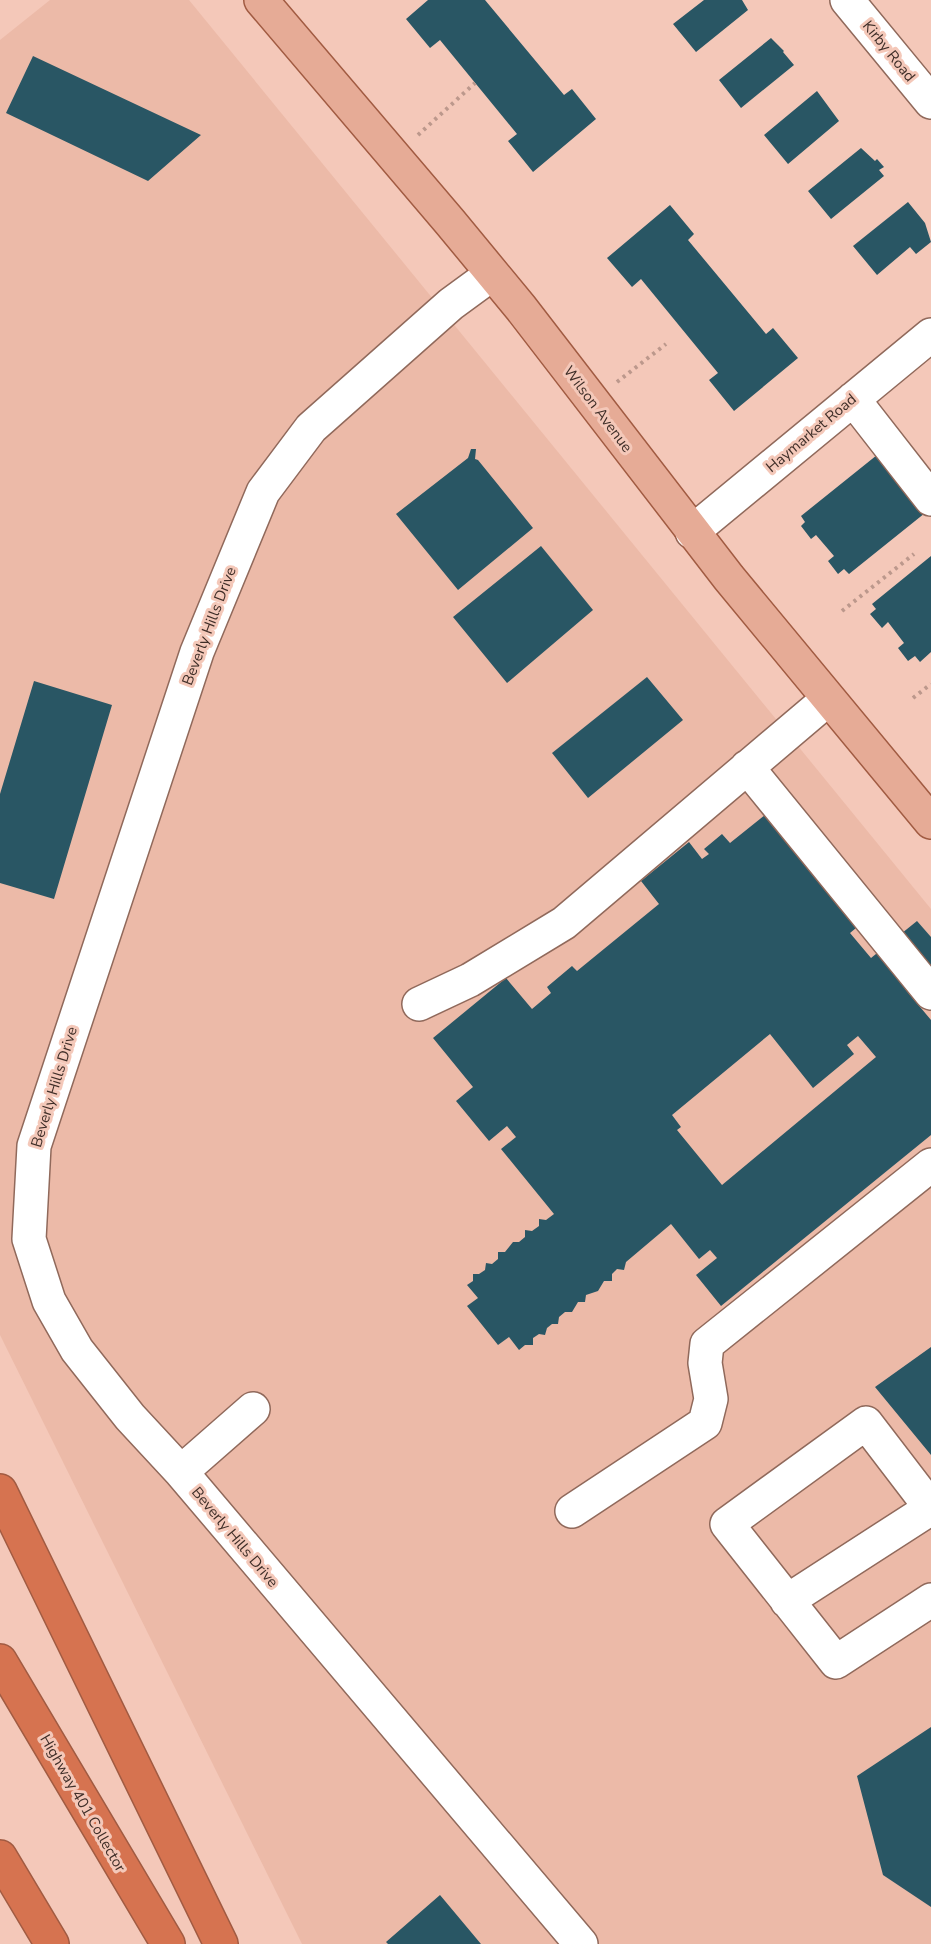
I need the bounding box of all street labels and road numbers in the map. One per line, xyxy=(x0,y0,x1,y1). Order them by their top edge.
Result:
street label: Kirby Road xyxy=(858,16,920,86)
street label: Wilson Avenue xyxy=(559,362,637,456)
street label: Haymarket Road xyxy=(762,389,860,477)
street label: Beverly Hills Drive xyxy=(177,564,241,688)
street label: Beverly Hills Drive xyxy=(26,1024,82,1150)
street label: Beverly Hills Drive xyxy=(187,1483,283,1591)
street label: Highway 401 Collector xyxy=(35,1731,131,1876)

